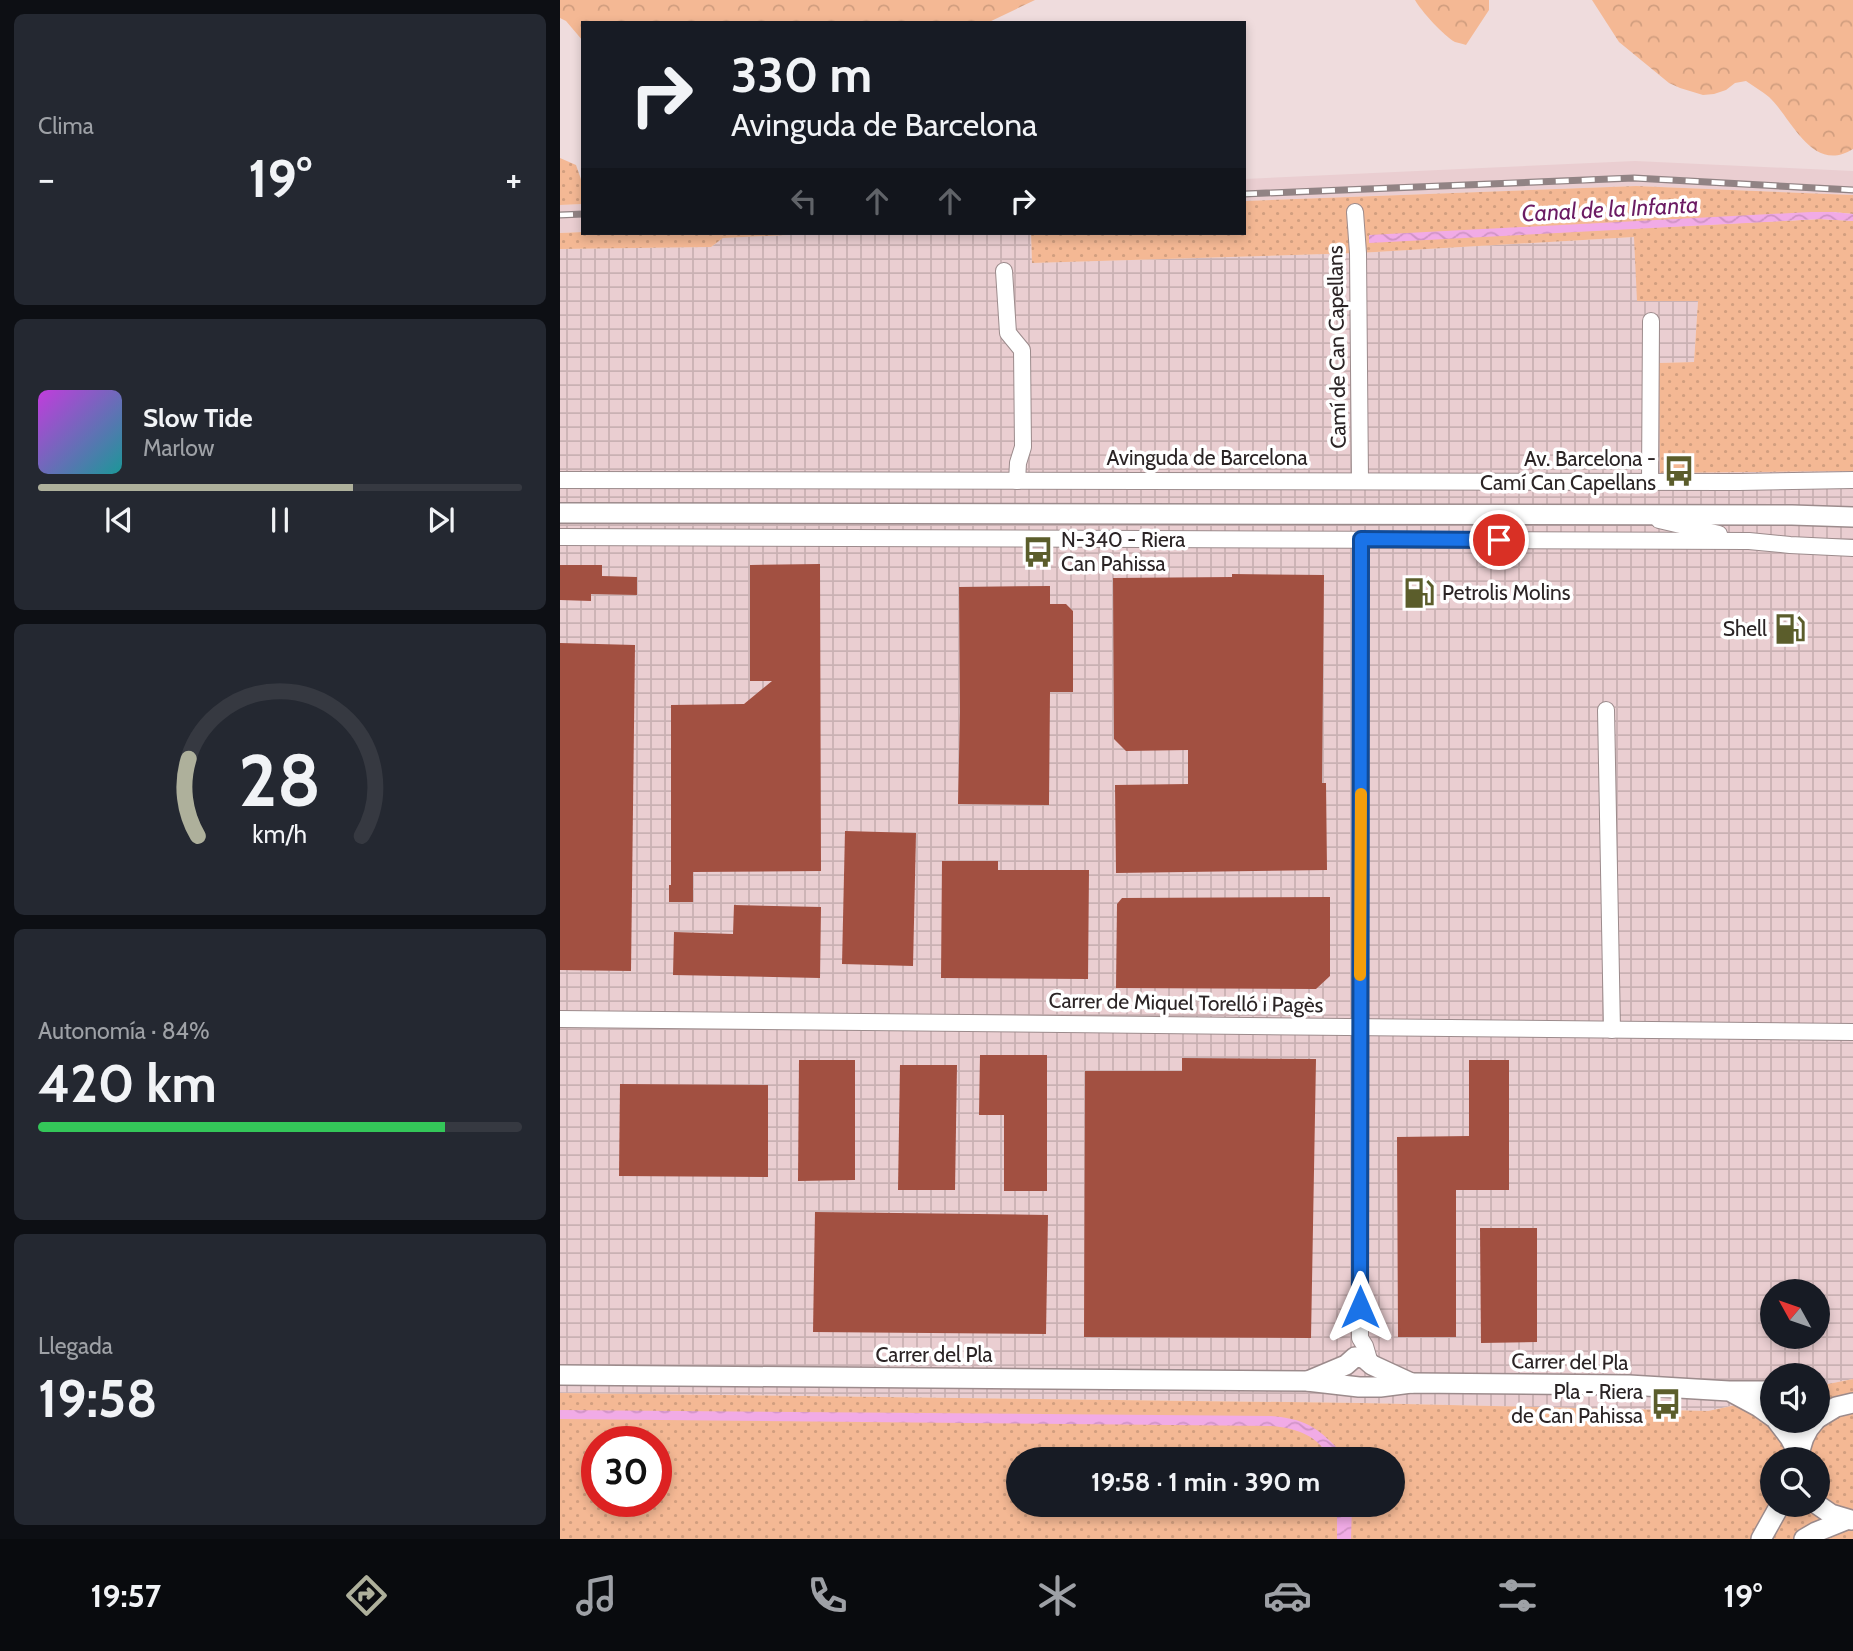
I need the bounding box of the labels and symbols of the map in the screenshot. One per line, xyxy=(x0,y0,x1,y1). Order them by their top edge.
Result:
water label: Canal de la Infanta xyxy=(1521,190,1699,228)
street label: Camí de Can Capellans xyxy=(1322,245,1351,449)
street label: Avinguda de Barcelona xyxy=(1106,445,1308,470)
place label: Av. Barcelona - Camí Can Capellans xyxy=(1480,446,1656,495)
bus stop icon: Av. Barcelona - Camí Can Capellans xyxy=(1662,454,1696,488)
pin xyxy=(1469,510,1529,570)
place label: N-340 - Riera Can Pahissa xyxy=(1061,527,1185,576)
bus stop icon: N-340 - Riera Can Pahissa xyxy=(1021,535,1055,569)
fuel station icon: Petrolis Molins xyxy=(1402,576,1436,610)
place label: Petrolis Molins xyxy=(1442,580,1571,605)
fuel station icon: Shell xyxy=(1773,612,1807,646)
place label: Shell xyxy=(1723,616,1767,641)
street label: Carrer de Miquel Torelló i Pagès xyxy=(1048,988,1324,1017)
position arrow xyxy=(1323,1270,1397,1344)
north arrow xyxy=(1760,1279,1830,1349)
street label: Carrer del Pla xyxy=(875,1342,993,1367)
street label: Carrer del Pla xyxy=(1511,1348,1629,1375)
place label: Pla - Riera de Can Pahissa xyxy=(1511,1379,1643,1428)
bus stop icon: Pla - Riera de Can Pahissa xyxy=(1649,1387,1683,1421)
speed limit sign: 30 xyxy=(581,1426,672,1517)

